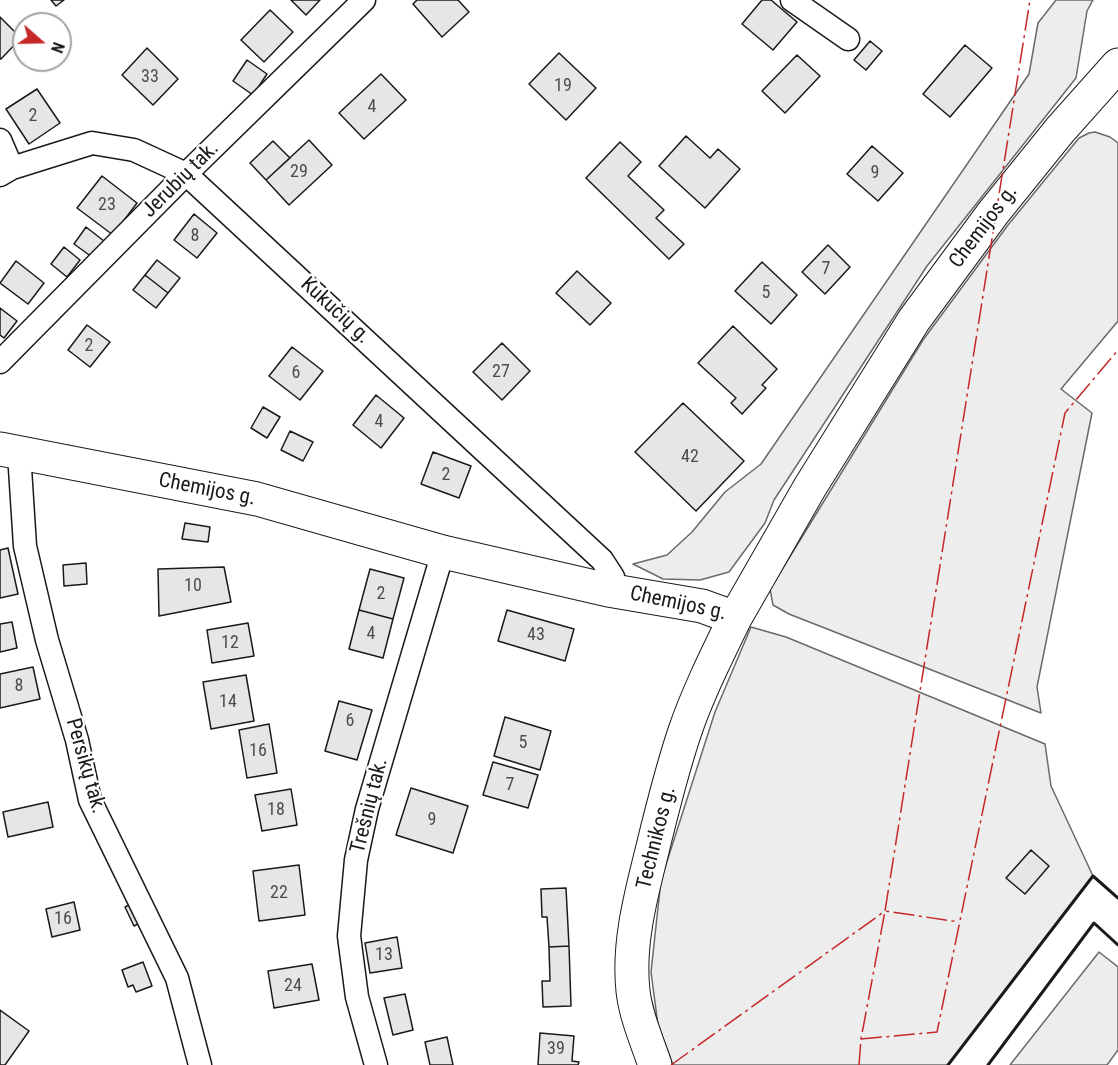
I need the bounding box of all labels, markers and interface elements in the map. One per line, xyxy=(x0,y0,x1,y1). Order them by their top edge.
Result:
north arrow xyxy=(12,12,72,72)
text: N xyxy=(47,40,68,55)
house number: 33 xyxy=(141,66,159,88)
house number: 19 xyxy=(554,75,572,97)
house number: 4 xyxy=(368,96,376,118)
house number: 2 xyxy=(29,105,37,127)
street label: Jerubių tak. xyxy=(137,136,225,224)
house number: 29 xyxy=(290,161,308,183)
house number: 9 xyxy=(871,162,879,184)
street label: Chemijos g. xyxy=(944,180,1024,274)
house number: 23 xyxy=(98,194,116,216)
house number: 8 xyxy=(191,225,199,247)
house number: 7 xyxy=(822,258,830,280)
street label: Kukučių g. xyxy=(295,272,375,350)
house number: 5 xyxy=(762,282,770,304)
house number: 2 xyxy=(85,335,93,357)
house number: 27 xyxy=(492,361,510,383)
house number: 6 xyxy=(292,362,300,384)
house number: 4 xyxy=(375,411,383,433)
house number: 42 xyxy=(681,446,699,468)
house number: 2 xyxy=(442,464,450,486)
street label: Chemijos g. xyxy=(156,468,258,512)
house number: 10 xyxy=(184,575,202,597)
street label: Chemijos g. xyxy=(627,581,729,627)
house number: 2 xyxy=(377,583,385,605)
house number: 4 xyxy=(367,623,375,645)
house number: 43 xyxy=(527,624,545,646)
house number: 12 xyxy=(221,632,239,654)
house number: 8 xyxy=(15,675,23,697)
house number: 14 xyxy=(219,691,237,713)
house number: 6 xyxy=(346,710,354,732)
street label: Persikų tak. xyxy=(59,715,111,817)
house number: 5 xyxy=(519,732,527,754)
house number: 16 xyxy=(249,740,267,762)
street label: Trešnių tak. xyxy=(346,756,394,856)
house number: 7 xyxy=(506,774,514,796)
street label: Technikos g. xyxy=(632,784,682,892)
house number: 18 xyxy=(267,799,285,821)
house number: 9 xyxy=(428,809,436,831)
house number: 22 xyxy=(270,882,288,904)
house number: 16 xyxy=(54,908,72,930)
house number: 13 xyxy=(375,944,393,966)
house number: 24 xyxy=(284,975,302,997)
house number: 39 xyxy=(547,1038,565,1060)

